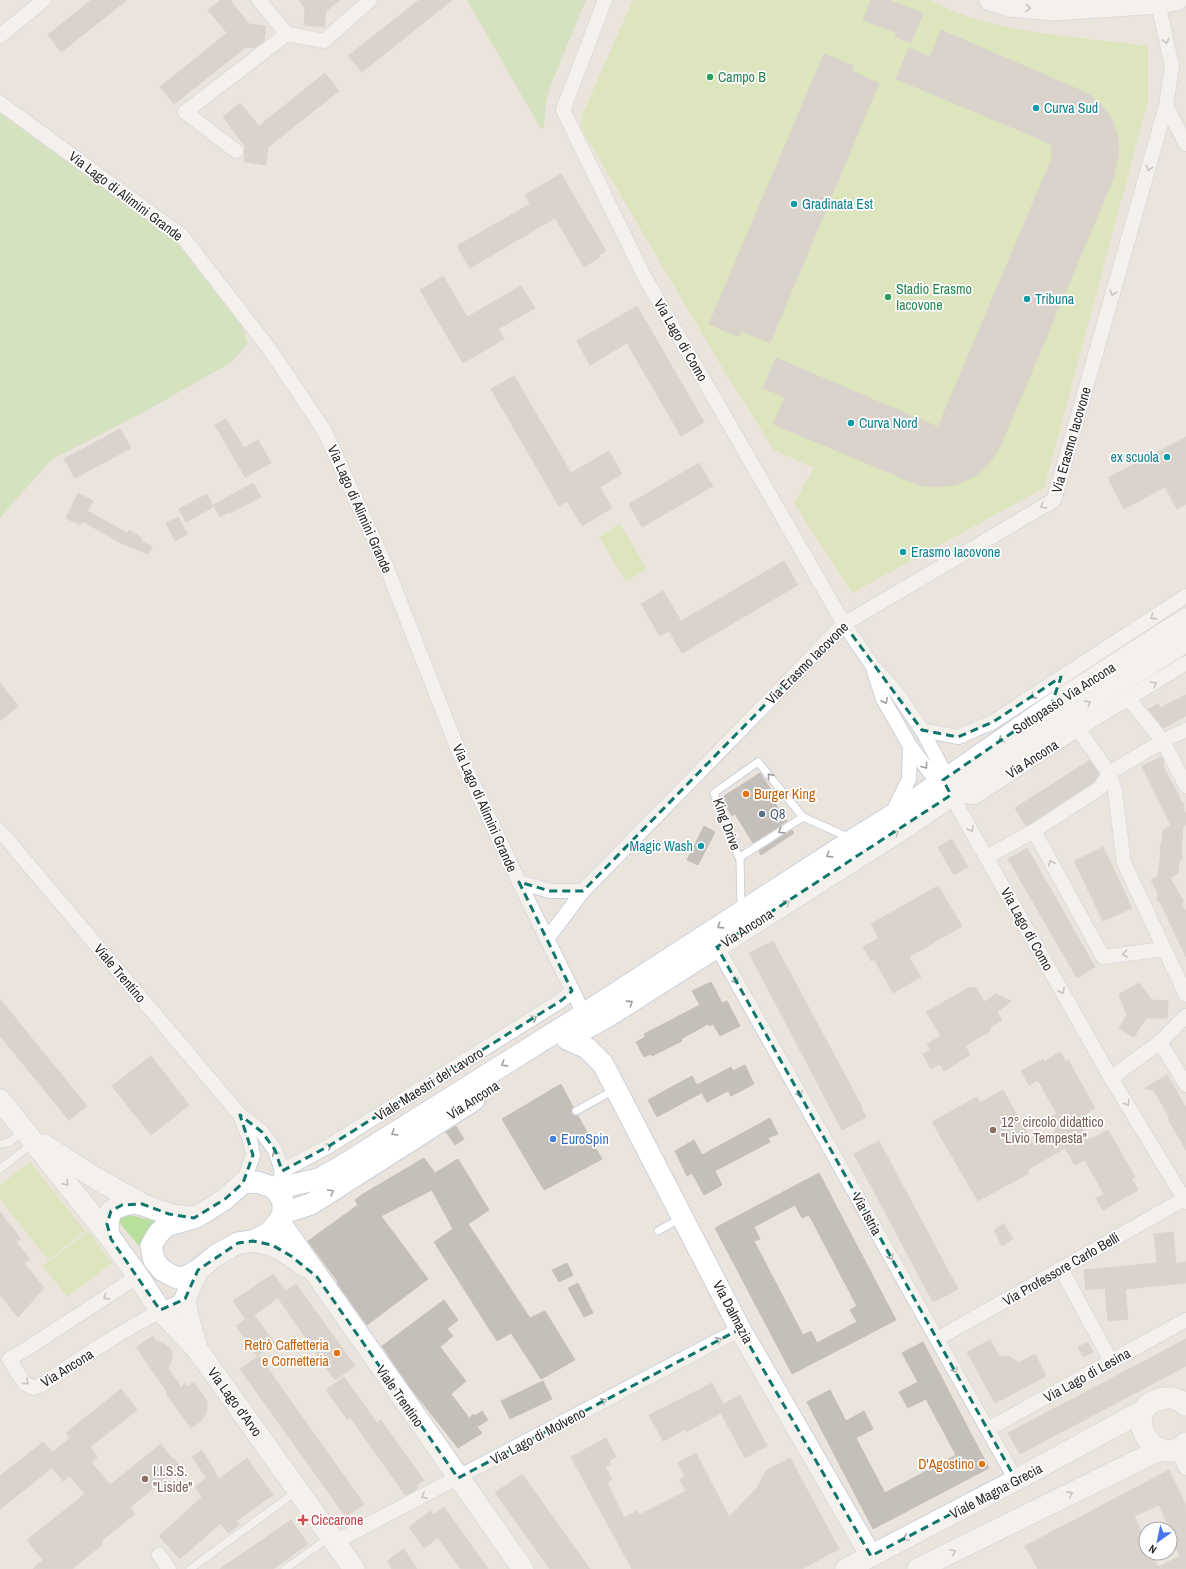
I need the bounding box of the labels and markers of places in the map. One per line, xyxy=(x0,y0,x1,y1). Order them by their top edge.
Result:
place label: Campo B xyxy=(718,68,766,86)
marker: Campo B xyxy=(705,72,715,82)
place label: Curva Sud xyxy=(1044,99,1098,117)
marker: Curva Sud xyxy=(1031,103,1041,113)
place label: Gradinata Est xyxy=(802,195,873,213)
marker: Gradinata Est xyxy=(789,199,799,209)
place label: Stadio Erasmo Iacovone xyxy=(896,280,972,314)
place label: Tribuna xyxy=(1035,290,1075,308)
marker: Stadio Erasmo Iacovone xyxy=(883,292,893,302)
marker: Tribuna xyxy=(1022,294,1032,304)
place label: Curva Nord xyxy=(859,414,918,432)
marker: Curva Nord xyxy=(846,418,856,428)
place label: ex scuola xyxy=(1111,448,1160,466)
marker: ex scuola xyxy=(1162,452,1172,462)
place label: Erasmo Iacovone xyxy=(911,543,1000,561)
marker: Erasmo Iacovone xyxy=(898,547,908,557)
place label: Burger King xyxy=(754,785,816,803)
marker: Burger King xyxy=(741,789,751,799)
place label: Q8 xyxy=(770,805,785,823)
marker: Q8 xyxy=(757,809,767,819)
place label: Magic Wash xyxy=(630,837,693,855)
marker: Magic Wash xyxy=(696,841,706,851)
place label: 12° circolo didattico "Livio Tempesta" xyxy=(1001,1113,1104,1147)
marker: 12° circolo didattico "Livio Tempesta" xyxy=(988,1125,998,1135)
place label: EuroSpin xyxy=(561,1130,609,1148)
marker: EuroSpin xyxy=(548,1134,558,1144)
place label: Retrò Caffetteria e Cornetteria xyxy=(244,1336,330,1370)
marker: Retrò Caffetteria e Cornetteria xyxy=(332,1348,342,1358)
place label: D'Agostino xyxy=(918,1455,974,1473)
marker: D'Agostino xyxy=(977,1459,987,1469)
place label: I.I.S.S. "Liside" xyxy=(153,1462,192,1496)
marker: I.I.S.S. "Liside" xyxy=(140,1474,150,1484)
place label: Ciccarone xyxy=(311,1511,363,1529)
marker: Ciccarone xyxy=(298,1515,308,1525)

